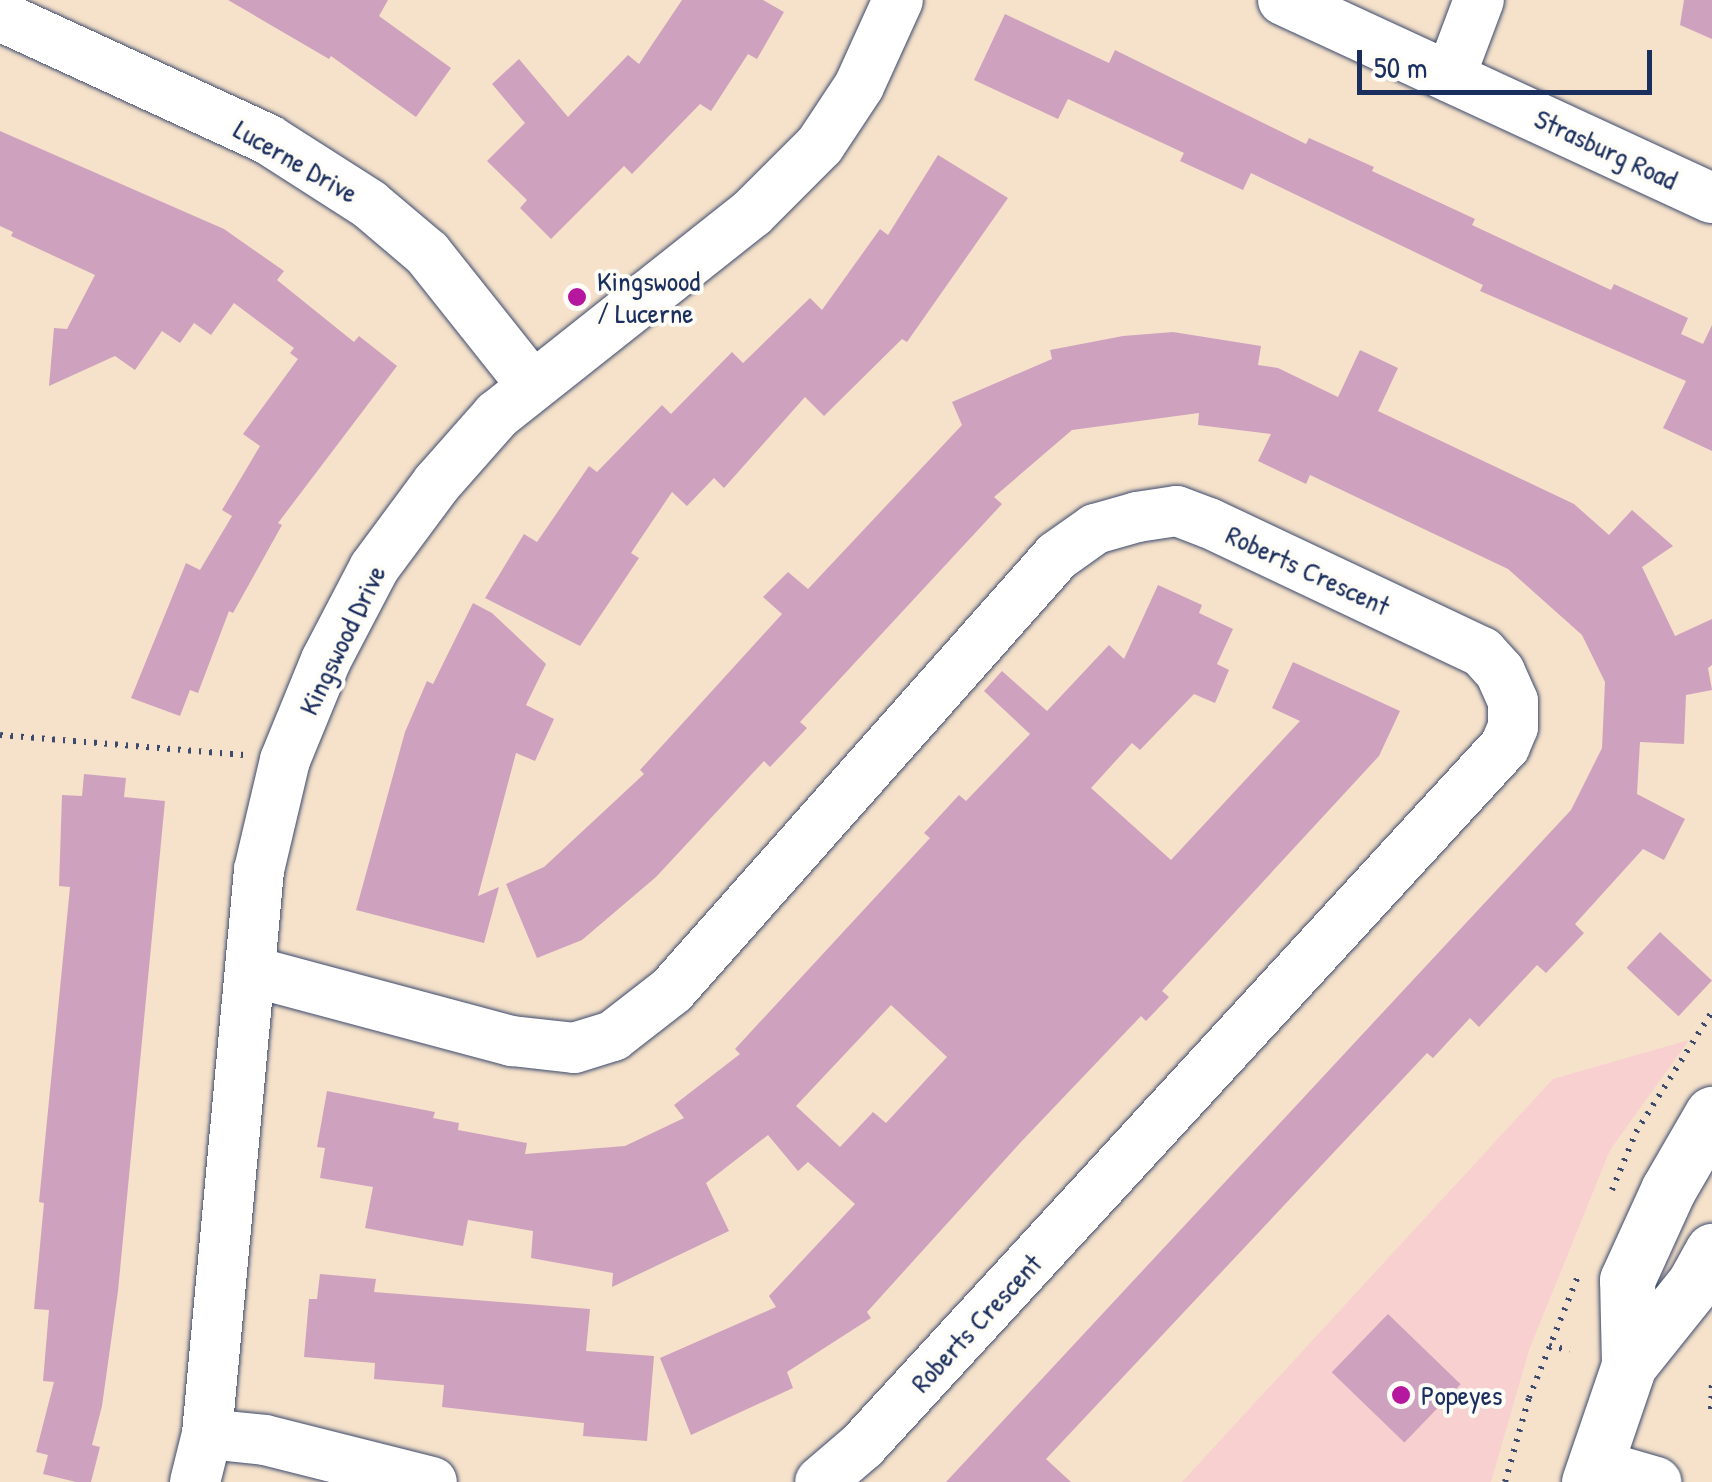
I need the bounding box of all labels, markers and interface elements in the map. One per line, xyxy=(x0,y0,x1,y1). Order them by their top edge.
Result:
scale bar xyxy=(1362,30,1657,92)
text: 50 m xyxy=(1374,47,1427,87)
street label: Strasburg Road xyxy=(1529,101,1683,197)
street label: Lucerne Drive xyxy=(228,112,364,210)
place label: Kingswood / Lucerne xyxy=(597,264,700,330)
marker: Kingswood / Lucerne xyxy=(566,286,588,308)
street label: Roberts Crescent xyxy=(1221,517,1395,623)
street label: Kingswood Drive xyxy=(291,560,393,720)
street label: Roberts Crescent xyxy=(903,1247,1049,1399)
place label: Popeyes xyxy=(1421,1378,1503,1412)
marker: Popeyes xyxy=(1390,1384,1412,1406)

